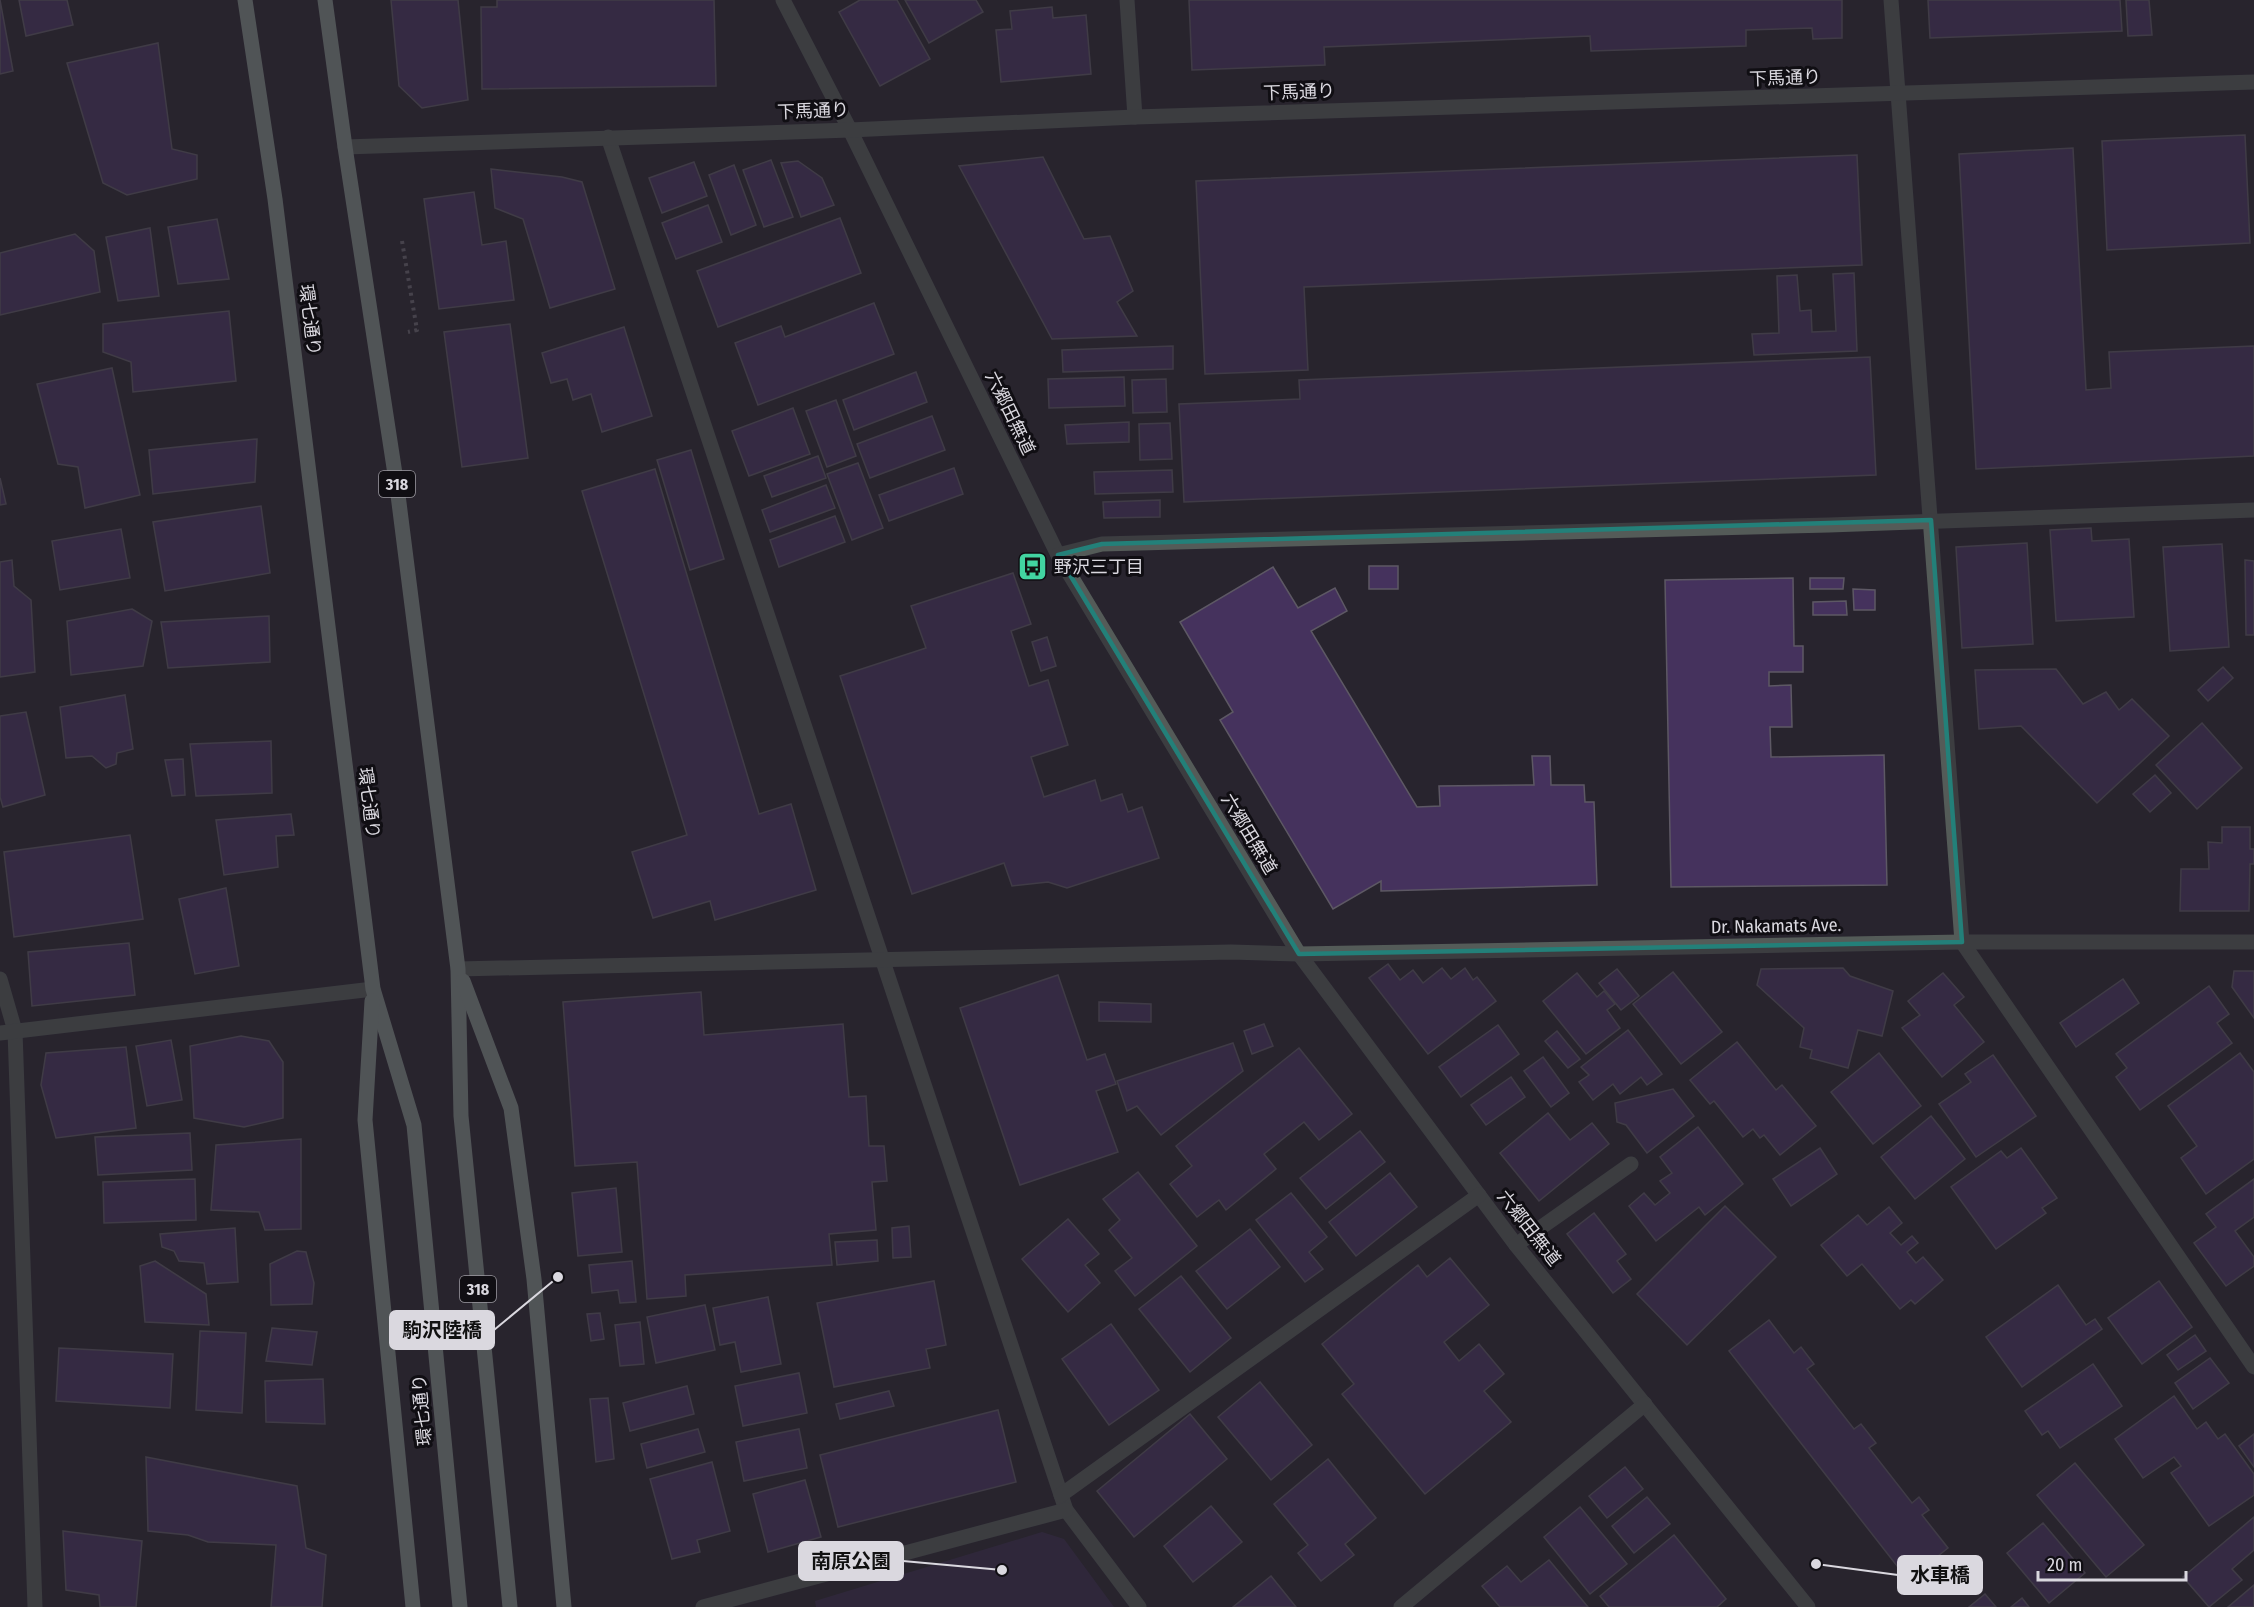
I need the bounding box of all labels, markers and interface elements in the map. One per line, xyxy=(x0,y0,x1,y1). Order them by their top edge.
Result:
street label: 下馬通り xyxy=(1749,66,1821,90)
street label: 下馬通り xyxy=(1263,80,1335,104)
street label: 下馬通り xyxy=(777,99,849,123)
street label: 環七通り xyxy=(295,283,325,357)
street label: 六郷田無道 xyxy=(980,368,1040,458)
road number: 318 xyxy=(379,471,415,497)
bus stop icon: 野沢三丁目 xyxy=(1017,551,1049,583)
place label: 野沢三丁目 xyxy=(1054,556,1144,578)
street label: 環七通り xyxy=(354,766,384,840)
street label: 六郷田無道 xyxy=(1216,790,1282,878)
street label: Dr. Nakamats Ave. xyxy=(1711,914,1842,938)
street label: 六郷田無道 xyxy=(1493,1186,1565,1270)
road number: 318 xyxy=(460,1276,496,1302)
callout: 駒沢陸橋 xyxy=(390,1311,494,1349)
text: 駒沢陸橋 xyxy=(402,1318,482,1342)
street label: 環七通り xyxy=(408,1373,436,1447)
callout: 南原公園 xyxy=(799,1542,903,1580)
scale bar xyxy=(2038,1544,2186,1582)
text: 南原公園 xyxy=(811,1549,891,1573)
text: 20 m xyxy=(2047,1554,2082,1576)
callout: 水車橋 xyxy=(1898,1556,1982,1594)
text: 水車橋 xyxy=(1910,1563,1970,1587)

